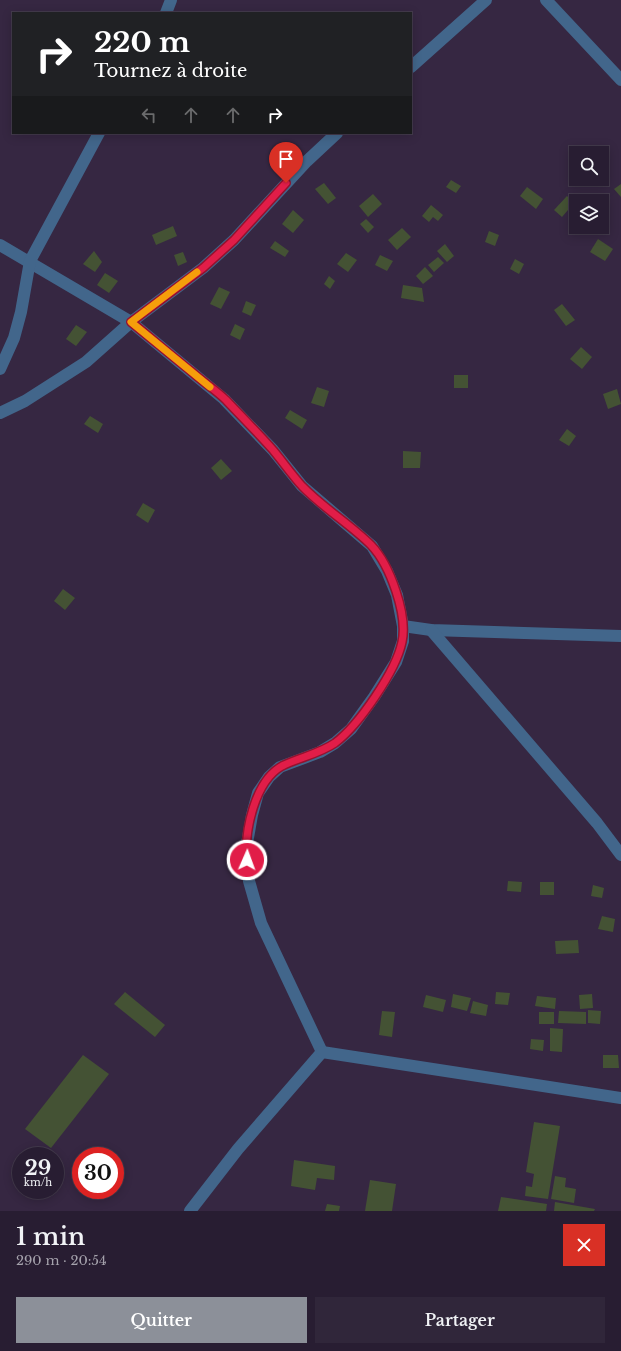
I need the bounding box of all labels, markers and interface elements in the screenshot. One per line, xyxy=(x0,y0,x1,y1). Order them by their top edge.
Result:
text: 220 m xyxy=(94,25,190,60)
icon: right xyxy=(28,28,80,80)
text: Tournez à droite xyxy=(94,60,247,82)
icon: left xyxy=(138,104,160,126)
icon: ahead xyxy=(180,104,202,126)
icon: ahead xyxy=(222,104,244,126)
icon: right xyxy=(264,104,286,126)
pin xyxy=(269,142,303,183)
map controls xyxy=(569,146,609,234)
button: search xyxy=(569,146,609,186)
icon: arrive xyxy=(275,148,297,170)
button: layers xyxy=(569,194,609,234)
position arrow xyxy=(226,839,268,881)
speed limit sign: 30 xyxy=(72,1147,124,1199)
text: 29 xyxy=(25,1156,51,1180)
text: km/h xyxy=(24,1176,52,1189)
text: 1 min xyxy=(16,1222,85,1251)
button: close xyxy=(563,1224,605,1266)
text: 290 m · 20:54 xyxy=(16,1252,106,1269)
button: Quitter xyxy=(16,1297,307,1343)
button: Partager xyxy=(315,1297,605,1343)

